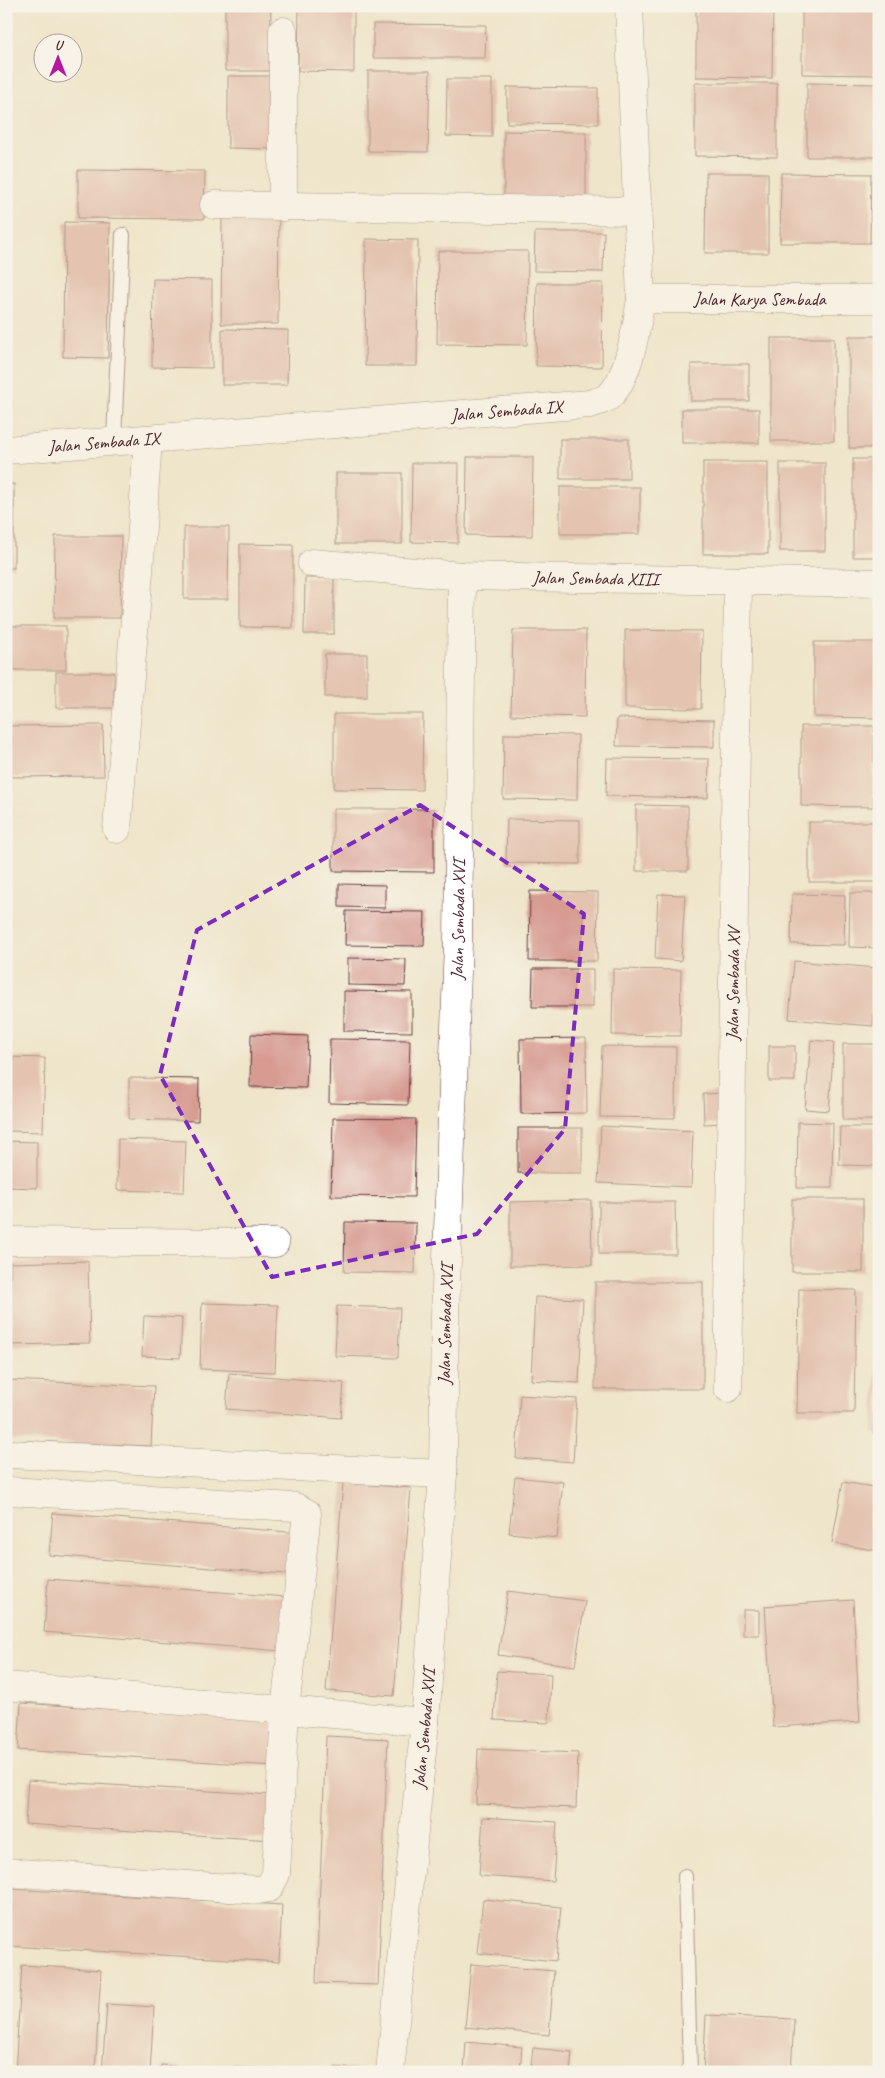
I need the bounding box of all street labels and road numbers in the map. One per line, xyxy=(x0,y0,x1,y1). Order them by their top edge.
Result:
street label: Jalan Karya Sembada xyxy=(693,288,827,310)
street label: Jalan Sembada IX xyxy=(449,395,566,426)
street label: Jalan Sembada IX xyxy=(46,427,163,458)
street label: Jalan Sembada XIII xyxy=(531,566,662,590)
street label: Jalan Sembada XVI xyxy=(446,856,470,981)
street label: Jalan Sembada XV xyxy=(721,923,745,1042)
street label: Jalan Sembada XVI xyxy=(433,1260,458,1386)
street label: Jalan Sembada XVI xyxy=(407,1664,440,1791)

